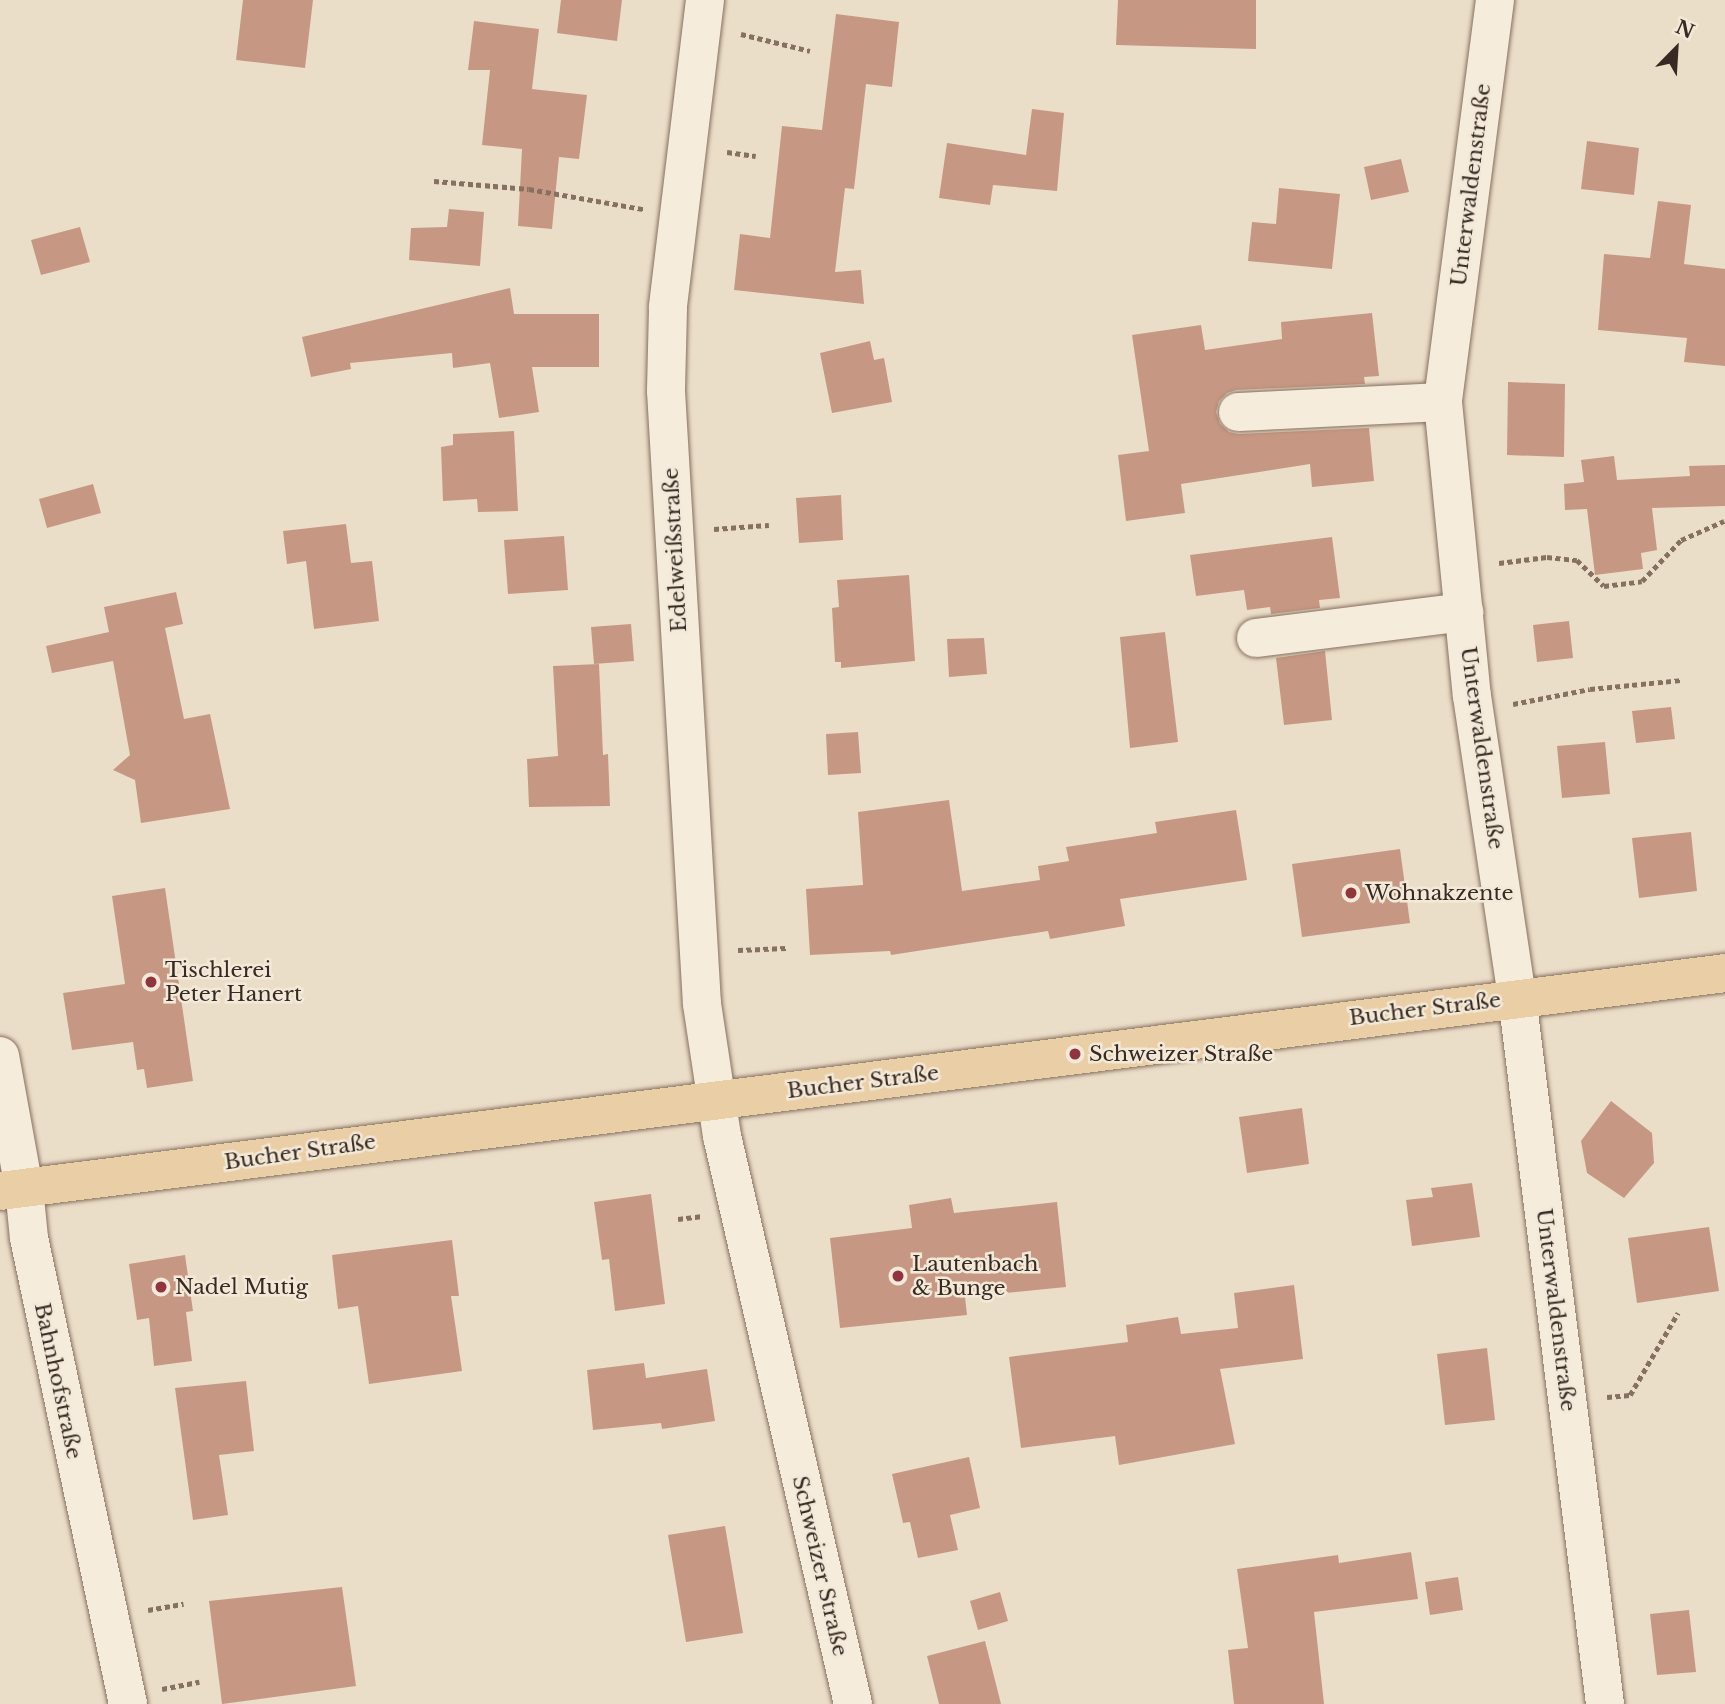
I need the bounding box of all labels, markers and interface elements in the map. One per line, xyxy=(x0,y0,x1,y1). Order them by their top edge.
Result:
north arrow xyxy=(1641,14,1711,84)
text: N xyxy=(1672,15,1698,43)
street label: Unterwaldenstraße xyxy=(1446,82,1496,288)
street label: Edelweißstraße xyxy=(658,467,692,633)
street label: Unterwaldenstraße xyxy=(1455,645,1509,851)
place label: Wohnakzente xyxy=(1365,880,1513,906)
marker: Wohnakzente xyxy=(1343,885,1359,901)
place label: Tischlerei Peter Hanert xyxy=(165,957,302,1007)
marker: Tischlerei Peter Hanert xyxy=(143,974,159,990)
street label: Bucher Straße xyxy=(1347,987,1503,1031)
place label: Schweizer Straße xyxy=(1089,1041,1274,1067)
marker: Schweizer Straße xyxy=(1067,1046,1083,1062)
street label: Bucher Straße xyxy=(785,1060,941,1104)
street label: Bucher Straße xyxy=(222,1129,378,1175)
street label: Unterwaldenstraße xyxy=(1531,1207,1581,1413)
place label: Lautenbach & Bunge xyxy=(912,1251,1038,1301)
marker: Lautenbach & Bunge xyxy=(890,1268,906,1284)
place label: Nadel Mutig xyxy=(175,1274,308,1300)
marker: Nadel Mutig xyxy=(153,1279,169,1295)
street label: Bahnhofstraße xyxy=(29,1301,87,1461)
street label: Schweizer Straße xyxy=(787,1473,853,1659)

